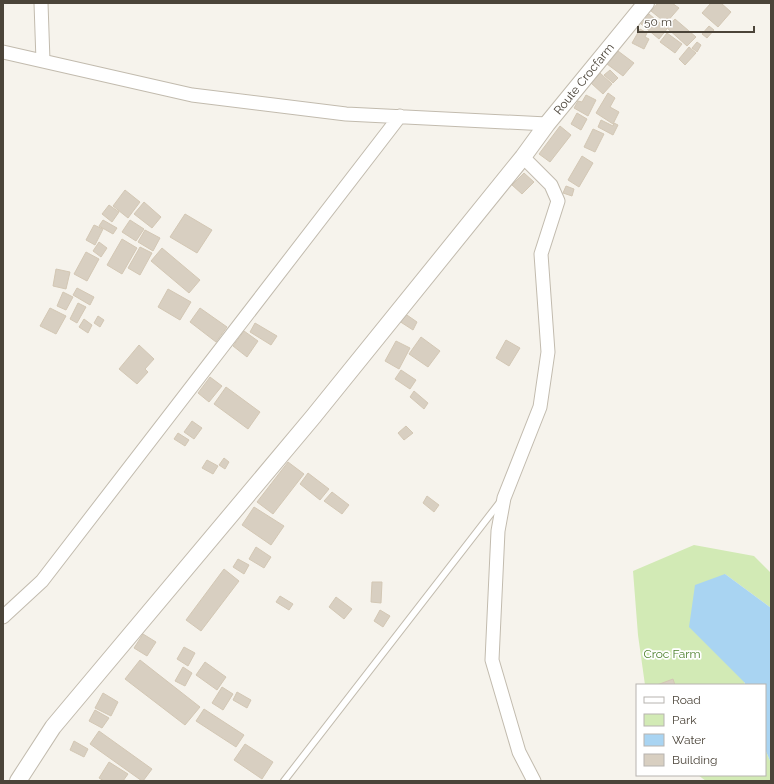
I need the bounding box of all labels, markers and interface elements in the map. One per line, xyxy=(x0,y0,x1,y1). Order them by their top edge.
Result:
scale bar xyxy=(638,8,754,34)
text: 50 m xyxy=(644,15,672,29)
street label: Route Crocfarm xyxy=(551,41,617,117)
park label: Croc Farm xyxy=(643,647,701,661)
legend xyxy=(636,684,766,776)
text: Road xyxy=(672,693,701,707)
text: Park xyxy=(672,713,697,727)
text: Water xyxy=(672,733,706,747)
text: Building xyxy=(672,753,718,767)

